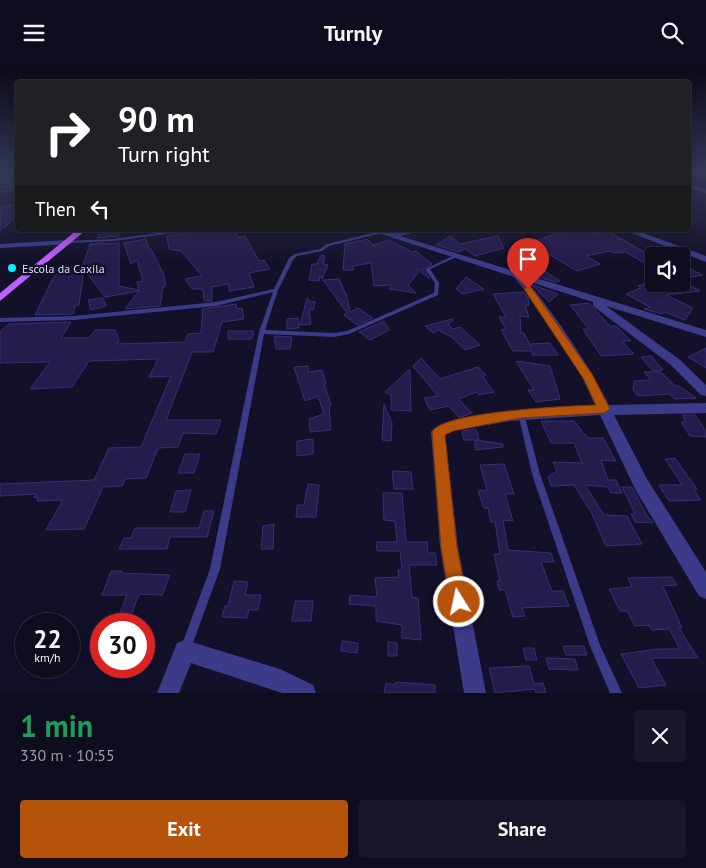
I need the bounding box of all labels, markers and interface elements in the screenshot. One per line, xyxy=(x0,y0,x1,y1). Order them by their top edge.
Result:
icon: menu xyxy=(20,19,48,47)
text: Turnly xyxy=(324,19,382,47)
icon: search xyxy=(658,19,686,47)
text: 90 m xyxy=(118,96,195,142)
icon: right xyxy=(35,100,100,165)
text: Turn right xyxy=(118,140,210,168)
icon: left xyxy=(86,195,114,223)
text: Then xyxy=(35,197,76,221)
pin xyxy=(507,238,549,289)
icon: arrive xyxy=(514,245,542,273)
map controls xyxy=(645,247,690,292)
button: sound xyxy=(645,247,690,292)
place label: Escola da Caxila xyxy=(22,261,105,276)
marker: Escola da Caxila xyxy=(6,262,18,274)
position arrow xyxy=(432,575,484,627)
speed limit sign: 30 xyxy=(90,613,155,678)
text: 22 xyxy=(33,623,62,655)
text: km/h xyxy=(34,650,61,665)
text: 1 min xyxy=(20,706,93,745)
button: close xyxy=(634,710,686,762)
text: 330 m · 10:55 xyxy=(20,745,115,765)
button: Exit xyxy=(20,800,348,858)
button: Share xyxy=(358,800,686,858)

